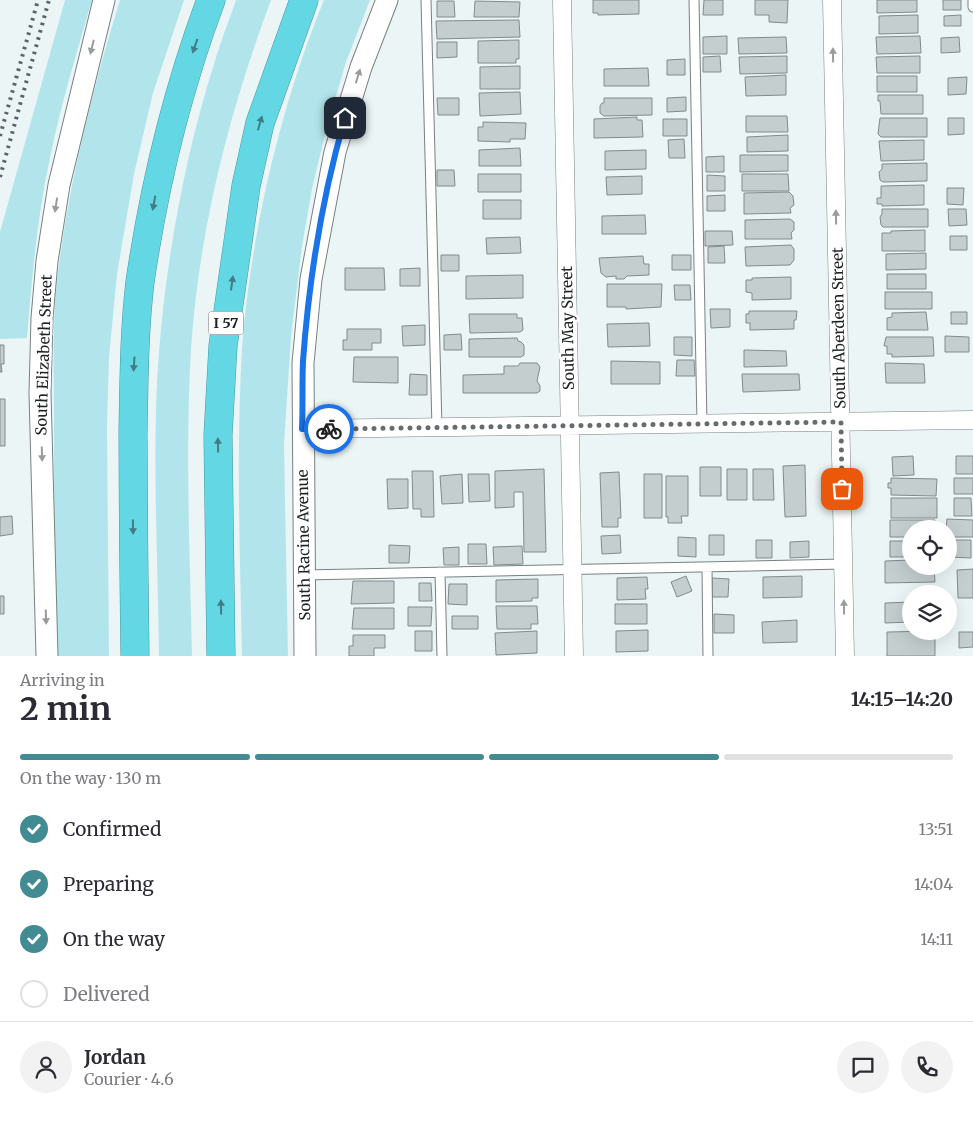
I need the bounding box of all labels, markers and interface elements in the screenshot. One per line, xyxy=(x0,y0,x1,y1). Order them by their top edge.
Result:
one-way arrow xyxy=(191,39,199,54)
one-way arrow xyxy=(88,40,96,55)
one-way arrow xyxy=(829,47,837,63)
one-way arrow xyxy=(354,69,362,84)
pin xyxy=(324,97,366,139)
icon: home xyxy=(331,104,359,132)
one-way arrow xyxy=(257,116,265,131)
one-way arrow xyxy=(150,195,158,211)
one-way arrow xyxy=(51,198,59,214)
one-way arrow xyxy=(832,209,840,225)
street label: South Aberdeen Street xyxy=(828,247,849,409)
street label: South May Street xyxy=(557,266,578,390)
street label: South Elizabeth Street xyxy=(31,274,56,436)
one-way arrow xyxy=(228,275,236,291)
road number: I 57 xyxy=(208,312,244,334)
one-way arrow xyxy=(130,356,138,372)
courier xyxy=(304,404,354,454)
icon: bike xyxy=(315,415,343,443)
one-way arrow xyxy=(214,437,222,453)
one-way arrow xyxy=(38,447,46,463)
pin xyxy=(821,468,863,510)
street label: South Racine Avenue xyxy=(293,469,314,621)
icon: bag xyxy=(828,475,856,503)
one-way arrow xyxy=(129,519,137,535)
map controls xyxy=(902,520,957,640)
button: locate xyxy=(902,520,957,575)
button: layers xyxy=(902,585,957,640)
one-way arrow xyxy=(216,599,224,615)
one-way arrow xyxy=(840,599,848,615)
one-way arrow xyxy=(42,609,50,625)
text: Arriving in xyxy=(20,670,105,690)
text: 14:15–14:20 xyxy=(851,687,953,711)
text: 2 min xyxy=(20,689,111,729)
text: On the way · 130 m xyxy=(20,768,161,788)
icon: check xyxy=(20,815,48,843)
text: Confirmed xyxy=(63,817,161,841)
text: 13:51 xyxy=(919,819,953,839)
icon: check xyxy=(20,870,48,898)
text: Preparing xyxy=(63,872,154,896)
text: 14:04 xyxy=(914,874,953,894)
icon: check xyxy=(20,925,48,953)
text: On the way xyxy=(63,927,165,951)
text: 14:11 xyxy=(920,929,953,949)
text: Delivered xyxy=(63,982,150,1006)
button: person xyxy=(20,1041,72,1093)
button: chat xyxy=(837,1041,889,1093)
button: phone xyxy=(901,1041,953,1093)
text: Jordan xyxy=(84,1045,146,1069)
text: Courier · 4.6 xyxy=(84,1069,174,1089)

